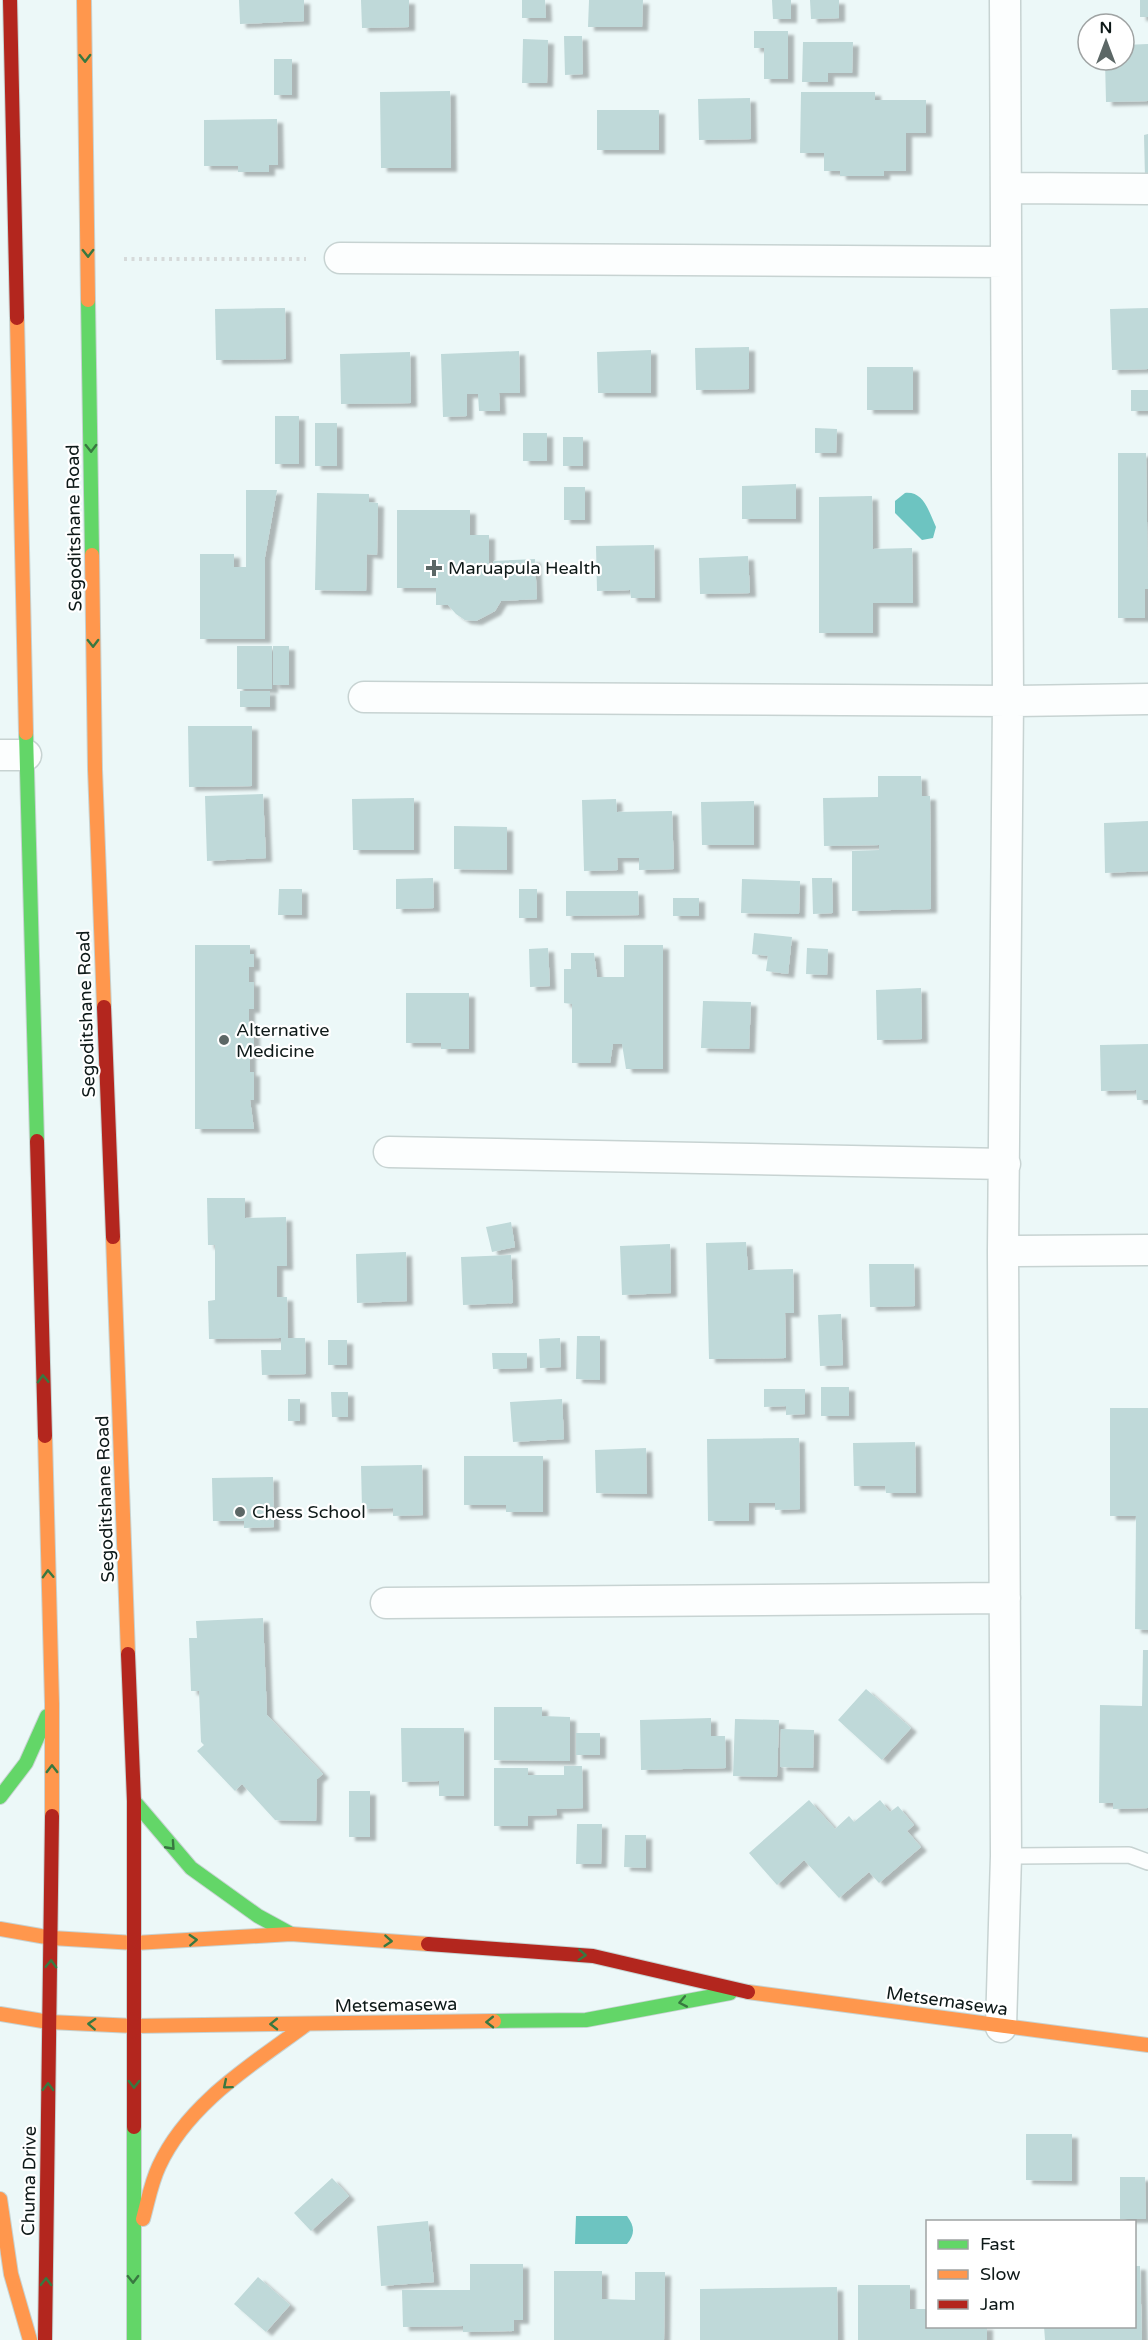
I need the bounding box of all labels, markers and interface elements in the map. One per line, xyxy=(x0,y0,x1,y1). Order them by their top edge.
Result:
north arrow xyxy=(1076,12,1136,72)
text: N xyxy=(1100,18,1112,38)
one-way arrow xyxy=(79,54,91,63)
one-way arrow xyxy=(82,249,94,258)
street label: Segoditshane Road xyxy=(62,444,86,612)
one-way arrow xyxy=(84,444,97,453)
place label: Maruapula Health xyxy=(448,557,601,579)
marker: Maruapula Health xyxy=(425,559,443,577)
one-way arrow xyxy=(87,639,99,648)
street label: Segoditshane Road xyxy=(72,930,100,1098)
place label: Alternative Medicine xyxy=(236,1019,329,1062)
marker: Alternative Medicine xyxy=(217,1033,231,1047)
one-way arrow xyxy=(37,1374,49,1383)
street label: Segoditshane Road xyxy=(91,1415,119,1583)
place label: Chess School xyxy=(252,1501,366,1523)
marker: Chess School xyxy=(233,1505,247,1519)
one-way arrow xyxy=(42,1569,55,1578)
one-way arrow xyxy=(46,1764,58,1773)
one-way arrow xyxy=(164,1839,175,1850)
one-way arrow xyxy=(189,1933,198,1946)
one-way arrow xyxy=(383,1934,392,1947)
one-way arrow xyxy=(578,1949,587,1962)
one-way arrow xyxy=(45,1959,58,1968)
street label: Metsemasewa xyxy=(885,1982,1009,2020)
street label: Metsemasewa xyxy=(334,1993,458,2017)
one-way arrow xyxy=(679,1995,689,2008)
one-way arrow xyxy=(485,2015,494,2028)
one-way arrow xyxy=(87,2018,96,2031)
one-way arrow xyxy=(269,2018,278,2031)
one-way arrow xyxy=(223,2078,234,2089)
one-way arrow xyxy=(128,2080,140,2089)
one-way arrow xyxy=(42,2082,54,2091)
street label: Chuma Drive xyxy=(17,2126,41,2236)
legend xyxy=(926,2220,1136,2328)
text: Fast xyxy=(980,2233,1015,2255)
text: Slow xyxy=(980,2263,1021,2285)
one-way arrow xyxy=(127,2275,139,2284)
one-way arrow xyxy=(40,2277,52,2286)
text: Jam xyxy=(980,2293,1015,2315)

